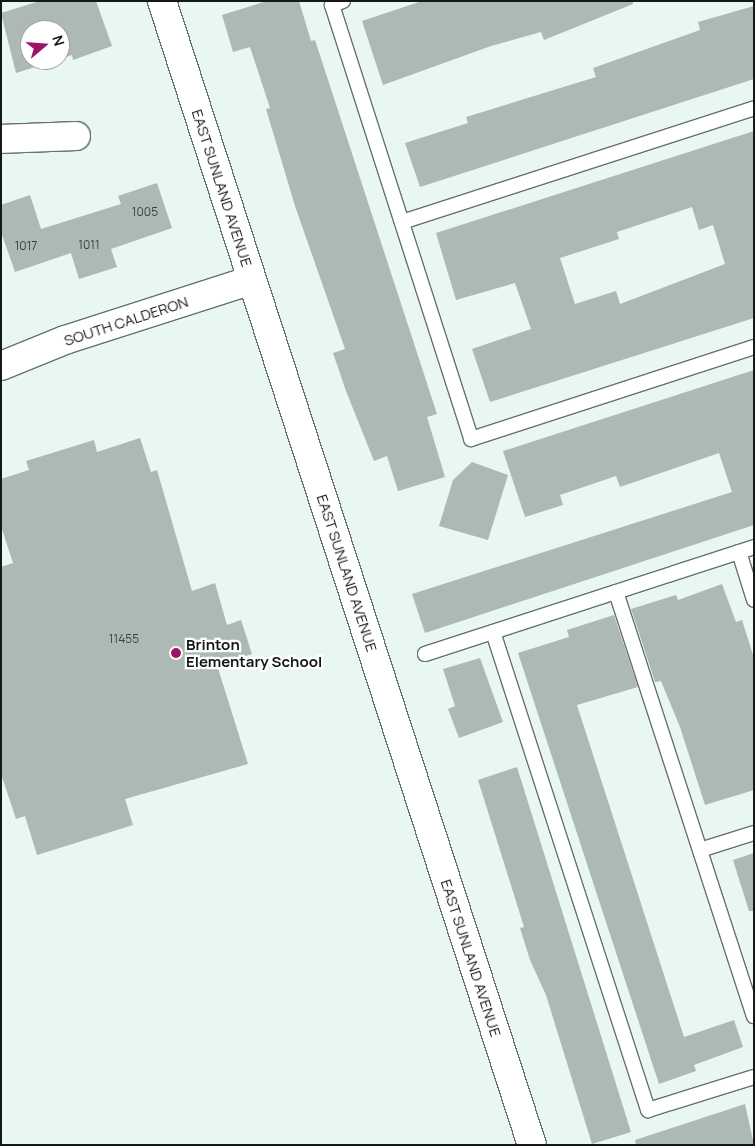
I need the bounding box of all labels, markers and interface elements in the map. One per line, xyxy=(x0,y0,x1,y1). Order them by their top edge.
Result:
north arrow xyxy=(20,20,70,70)
text: N xyxy=(48,33,69,48)
street label: EAST SUNLAND AVENUE xyxy=(188,107,256,269)
house number: 1005 xyxy=(132,205,158,219)
house number: 1011 xyxy=(78,238,100,252)
house number: 1017 xyxy=(15,239,37,253)
street label: SOUTH CALDERON xyxy=(62,292,190,350)
street label: EAST SUNLAND AVENUE xyxy=(313,492,381,654)
house number: 11455 xyxy=(109,632,139,646)
place label: Brinton Elementary School xyxy=(186,635,322,670)
marker: Brinton Elementary School xyxy=(170,647,182,659)
street label: EAST SUNLAND AVENUE xyxy=(437,877,505,1039)

